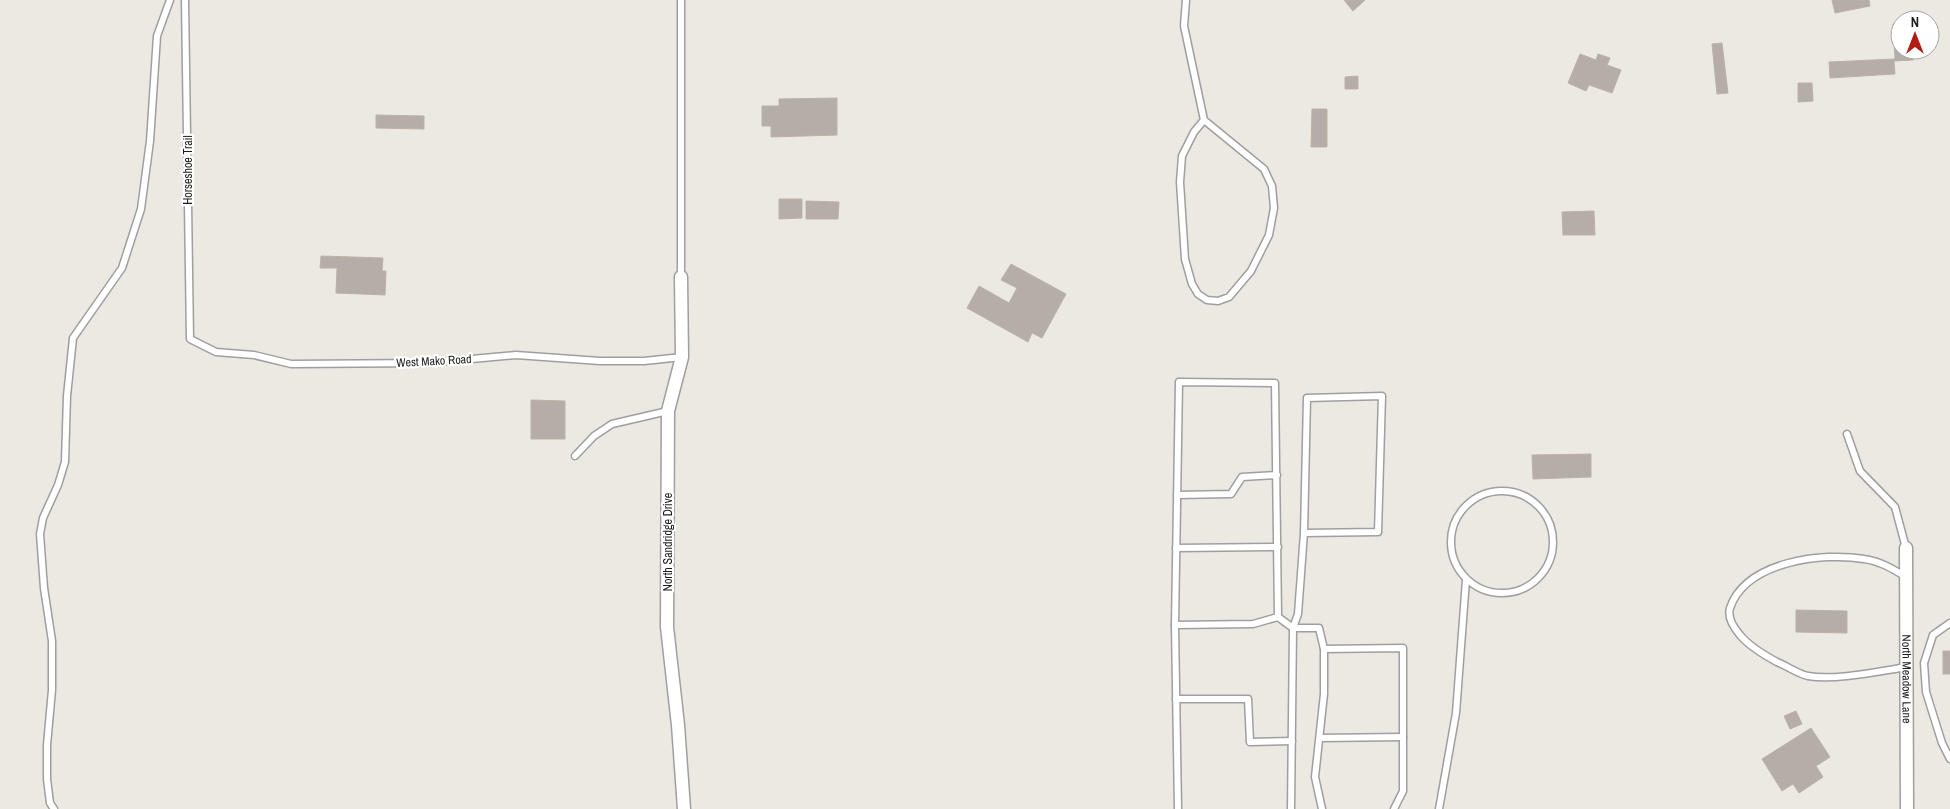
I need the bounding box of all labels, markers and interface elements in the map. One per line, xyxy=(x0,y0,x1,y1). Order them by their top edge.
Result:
north arrow xyxy=(1890,10,1940,60)
text: N xyxy=(1911,13,1919,31)
street label: Horseshoe Trail xyxy=(180,135,196,205)
street label: West Mako Road xyxy=(396,351,472,371)
street label: North Sandridge Drive xyxy=(660,493,676,591)
street label: North Meadow Lane xyxy=(1898,635,1915,723)

